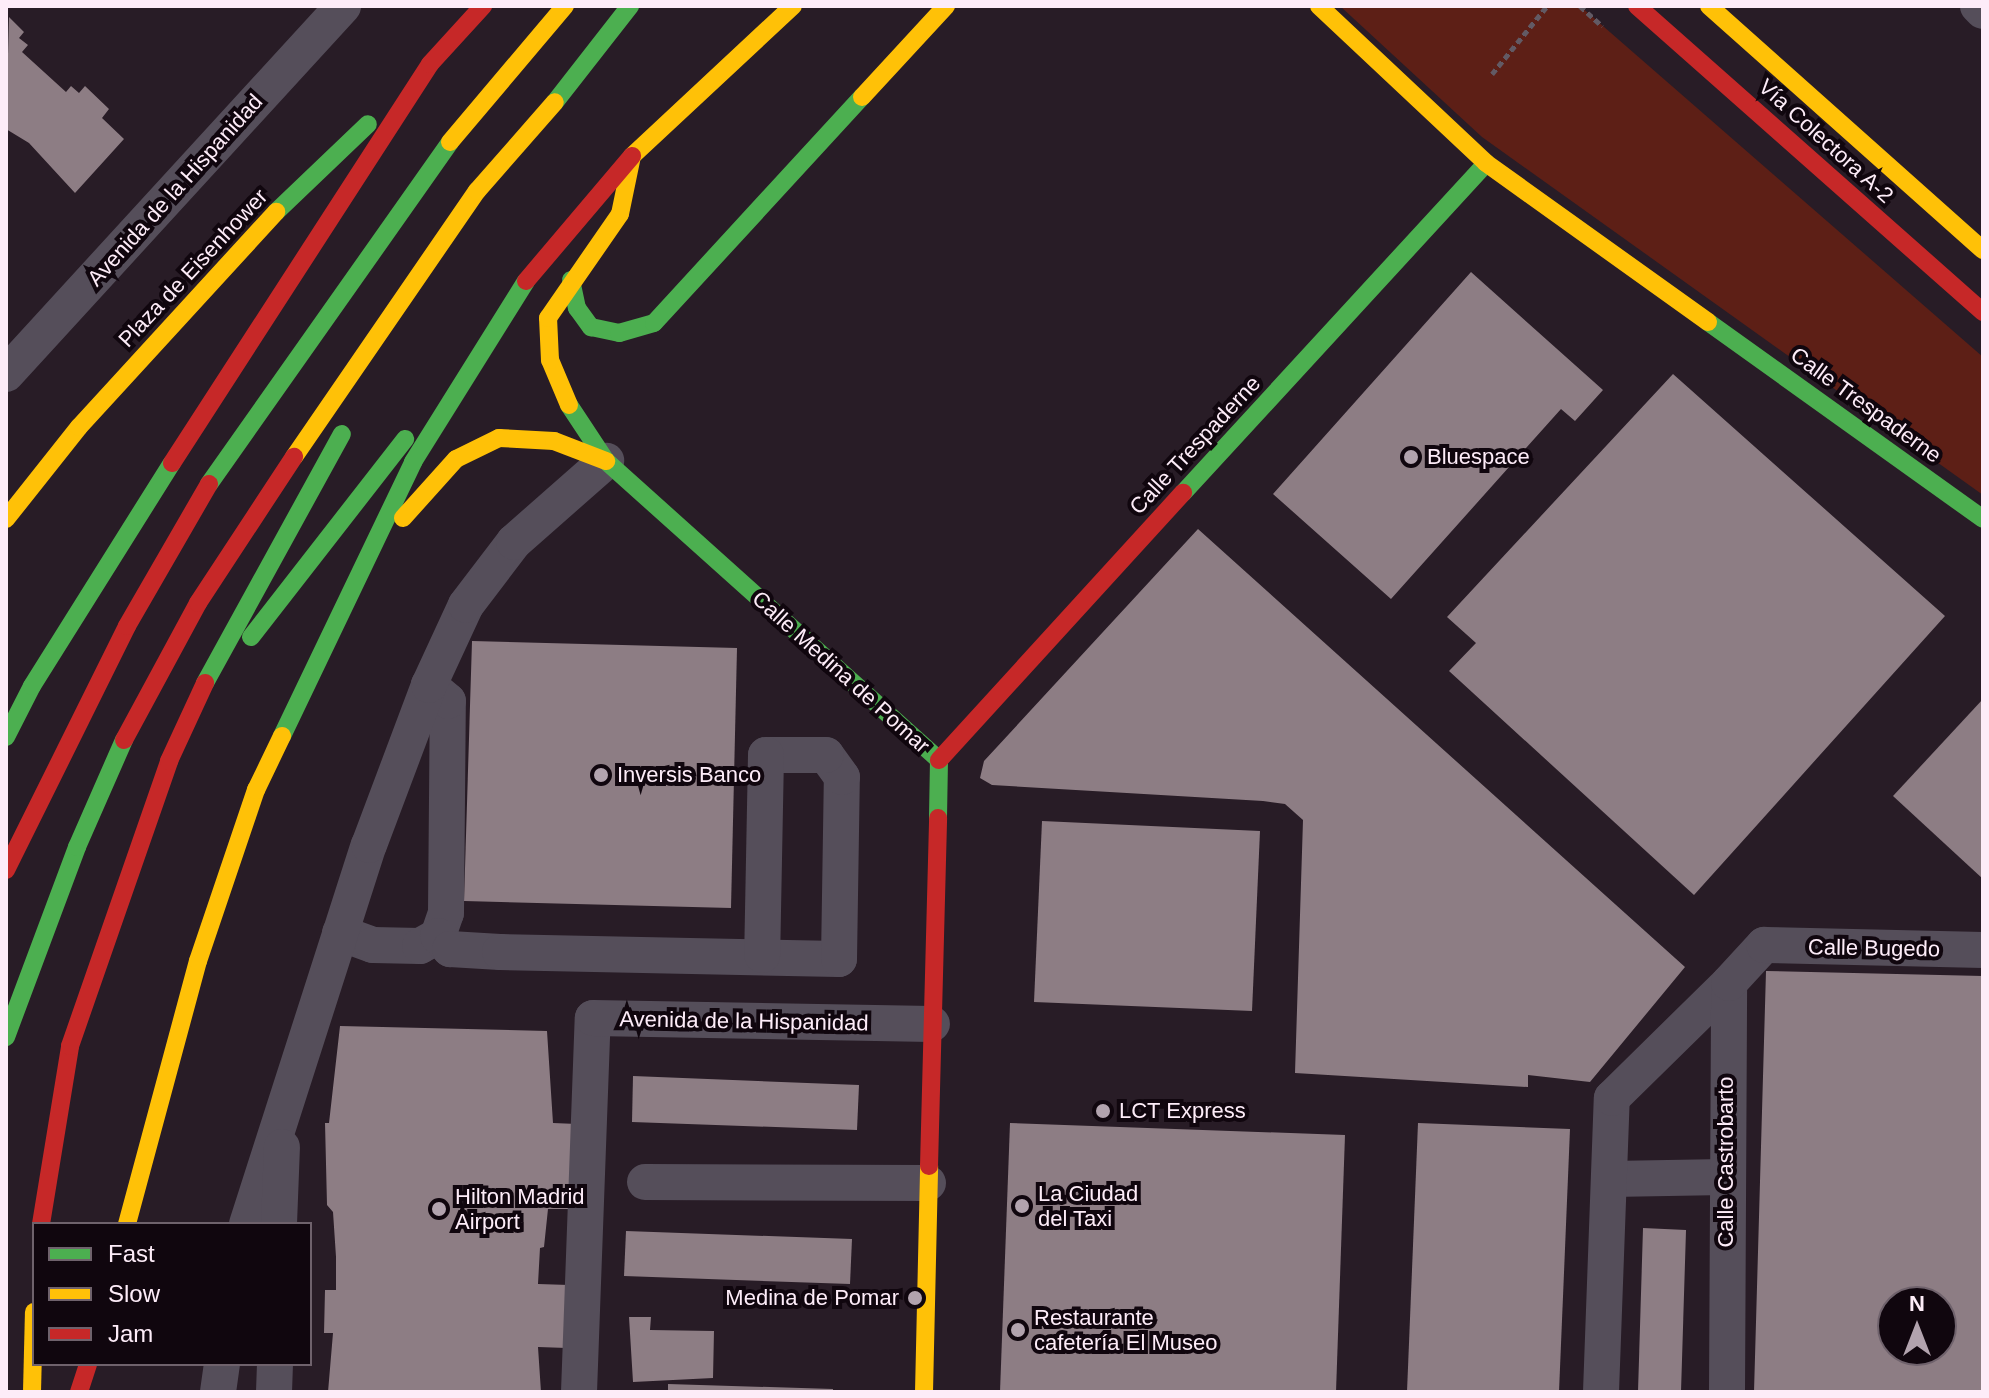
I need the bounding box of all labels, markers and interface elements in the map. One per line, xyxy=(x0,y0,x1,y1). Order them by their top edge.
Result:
street label: Vía Colectora A-2 xyxy=(1753,73,1899,209)
street label: Avenida de la Hispanidad xyxy=(82,89,268,291)
street label: Plaza de Eisenhower xyxy=(113,183,273,353)
street label: Calle Trespaderne xyxy=(1785,341,1947,469)
street label: Calle Trespaderne xyxy=(1124,370,1266,520)
place label: Bluespace xyxy=(1427,444,1530,470)
marker: Bluespace xyxy=(1402,448,1420,466)
street label: Calle Medina de Pomar xyxy=(747,585,935,759)
place label: Inversis Banco xyxy=(617,762,761,788)
marker: Inversis Banco xyxy=(592,766,610,784)
street label: Calle Bugedo xyxy=(1808,934,1940,962)
street label: Avenida de la Hispanidad xyxy=(619,1006,869,1036)
street label: Calle Castrobarto xyxy=(1713,1076,1739,1248)
place label: LCT Express xyxy=(1119,1098,1246,1124)
marker: LCT Express xyxy=(1094,1102,1112,1120)
place label: La Ciudad del Taxi xyxy=(1038,1180,1138,1232)
place label: Hilton Madrid Airport xyxy=(455,1183,585,1234)
marker: La Ciudad del Taxi xyxy=(1013,1197,1031,1215)
marker: Hilton Madrid Airport xyxy=(430,1200,448,1218)
legend xyxy=(32,1222,312,1366)
text: Fast xyxy=(108,1240,155,1267)
text: Slow xyxy=(108,1280,160,1307)
place label: Medina de Pomar xyxy=(725,1285,899,1311)
north arrow xyxy=(1877,1286,1957,1366)
marker: Medina de Pomar xyxy=(906,1289,924,1307)
text: N xyxy=(1909,1291,1925,1316)
place label: Restaurante cafetería El Museo xyxy=(1034,1304,1217,1356)
text: Jam xyxy=(108,1320,153,1347)
marker: Restaurante cafetería El Museo xyxy=(1009,1321,1027,1339)

